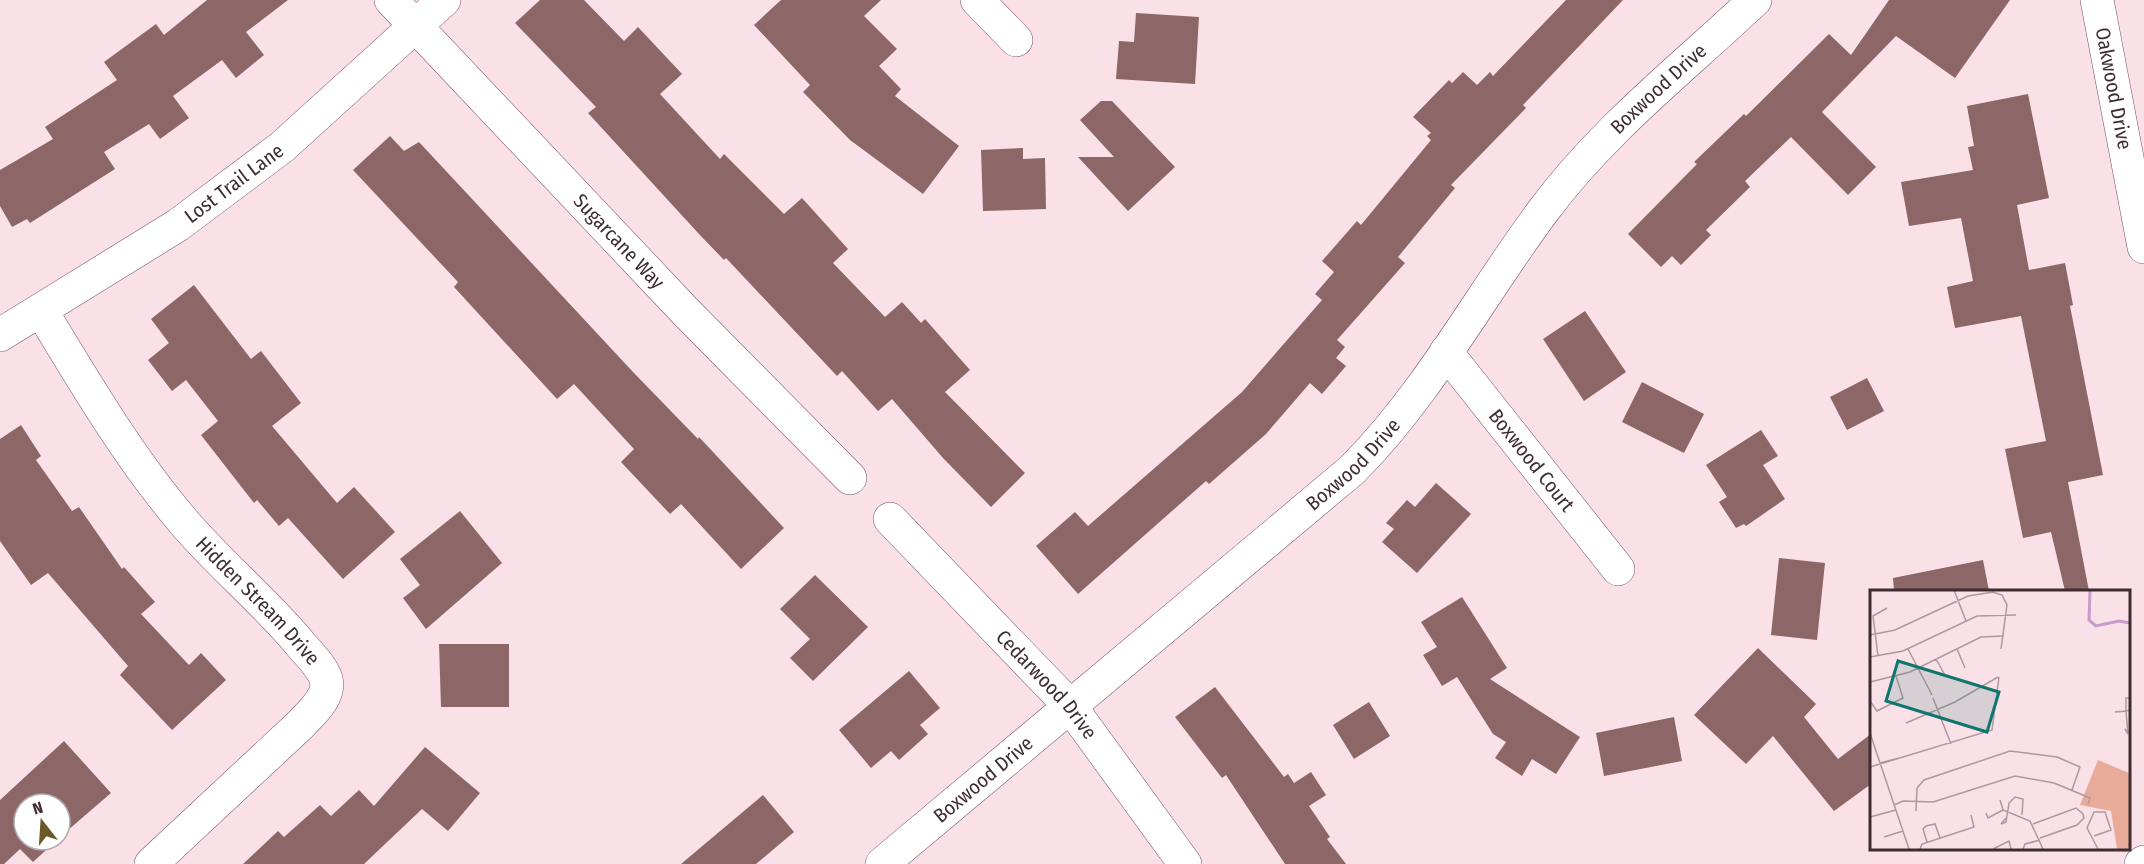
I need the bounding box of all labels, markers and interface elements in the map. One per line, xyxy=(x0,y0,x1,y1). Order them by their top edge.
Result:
street label: Oakwood Drive xyxy=(2090,26,2137,151)
street label: Boxwood Drive xyxy=(1605,38,1711,139)
street label: Lost Trail Lane xyxy=(180,138,288,228)
street label: Sugarcane Way xyxy=(568,189,670,294)
street label: Boxwood Court xyxy=(1484,404,1580,517)
street label: Boxwood Drive xyxy=(1301,413,1405,515)
street label: Hidden Stream Drive xyxy=(191,532,325,670)
inset map xyxy=(1870,590,2129,849)
street label: Cedarwood Drive xyxy=(991,625,1102,744)
street label: Boxwood Drive xyxy=(929,731,1038,828)
north arrow xyxy=(12,792,72,852)
text: N xyxy=(30,798,45,819)

